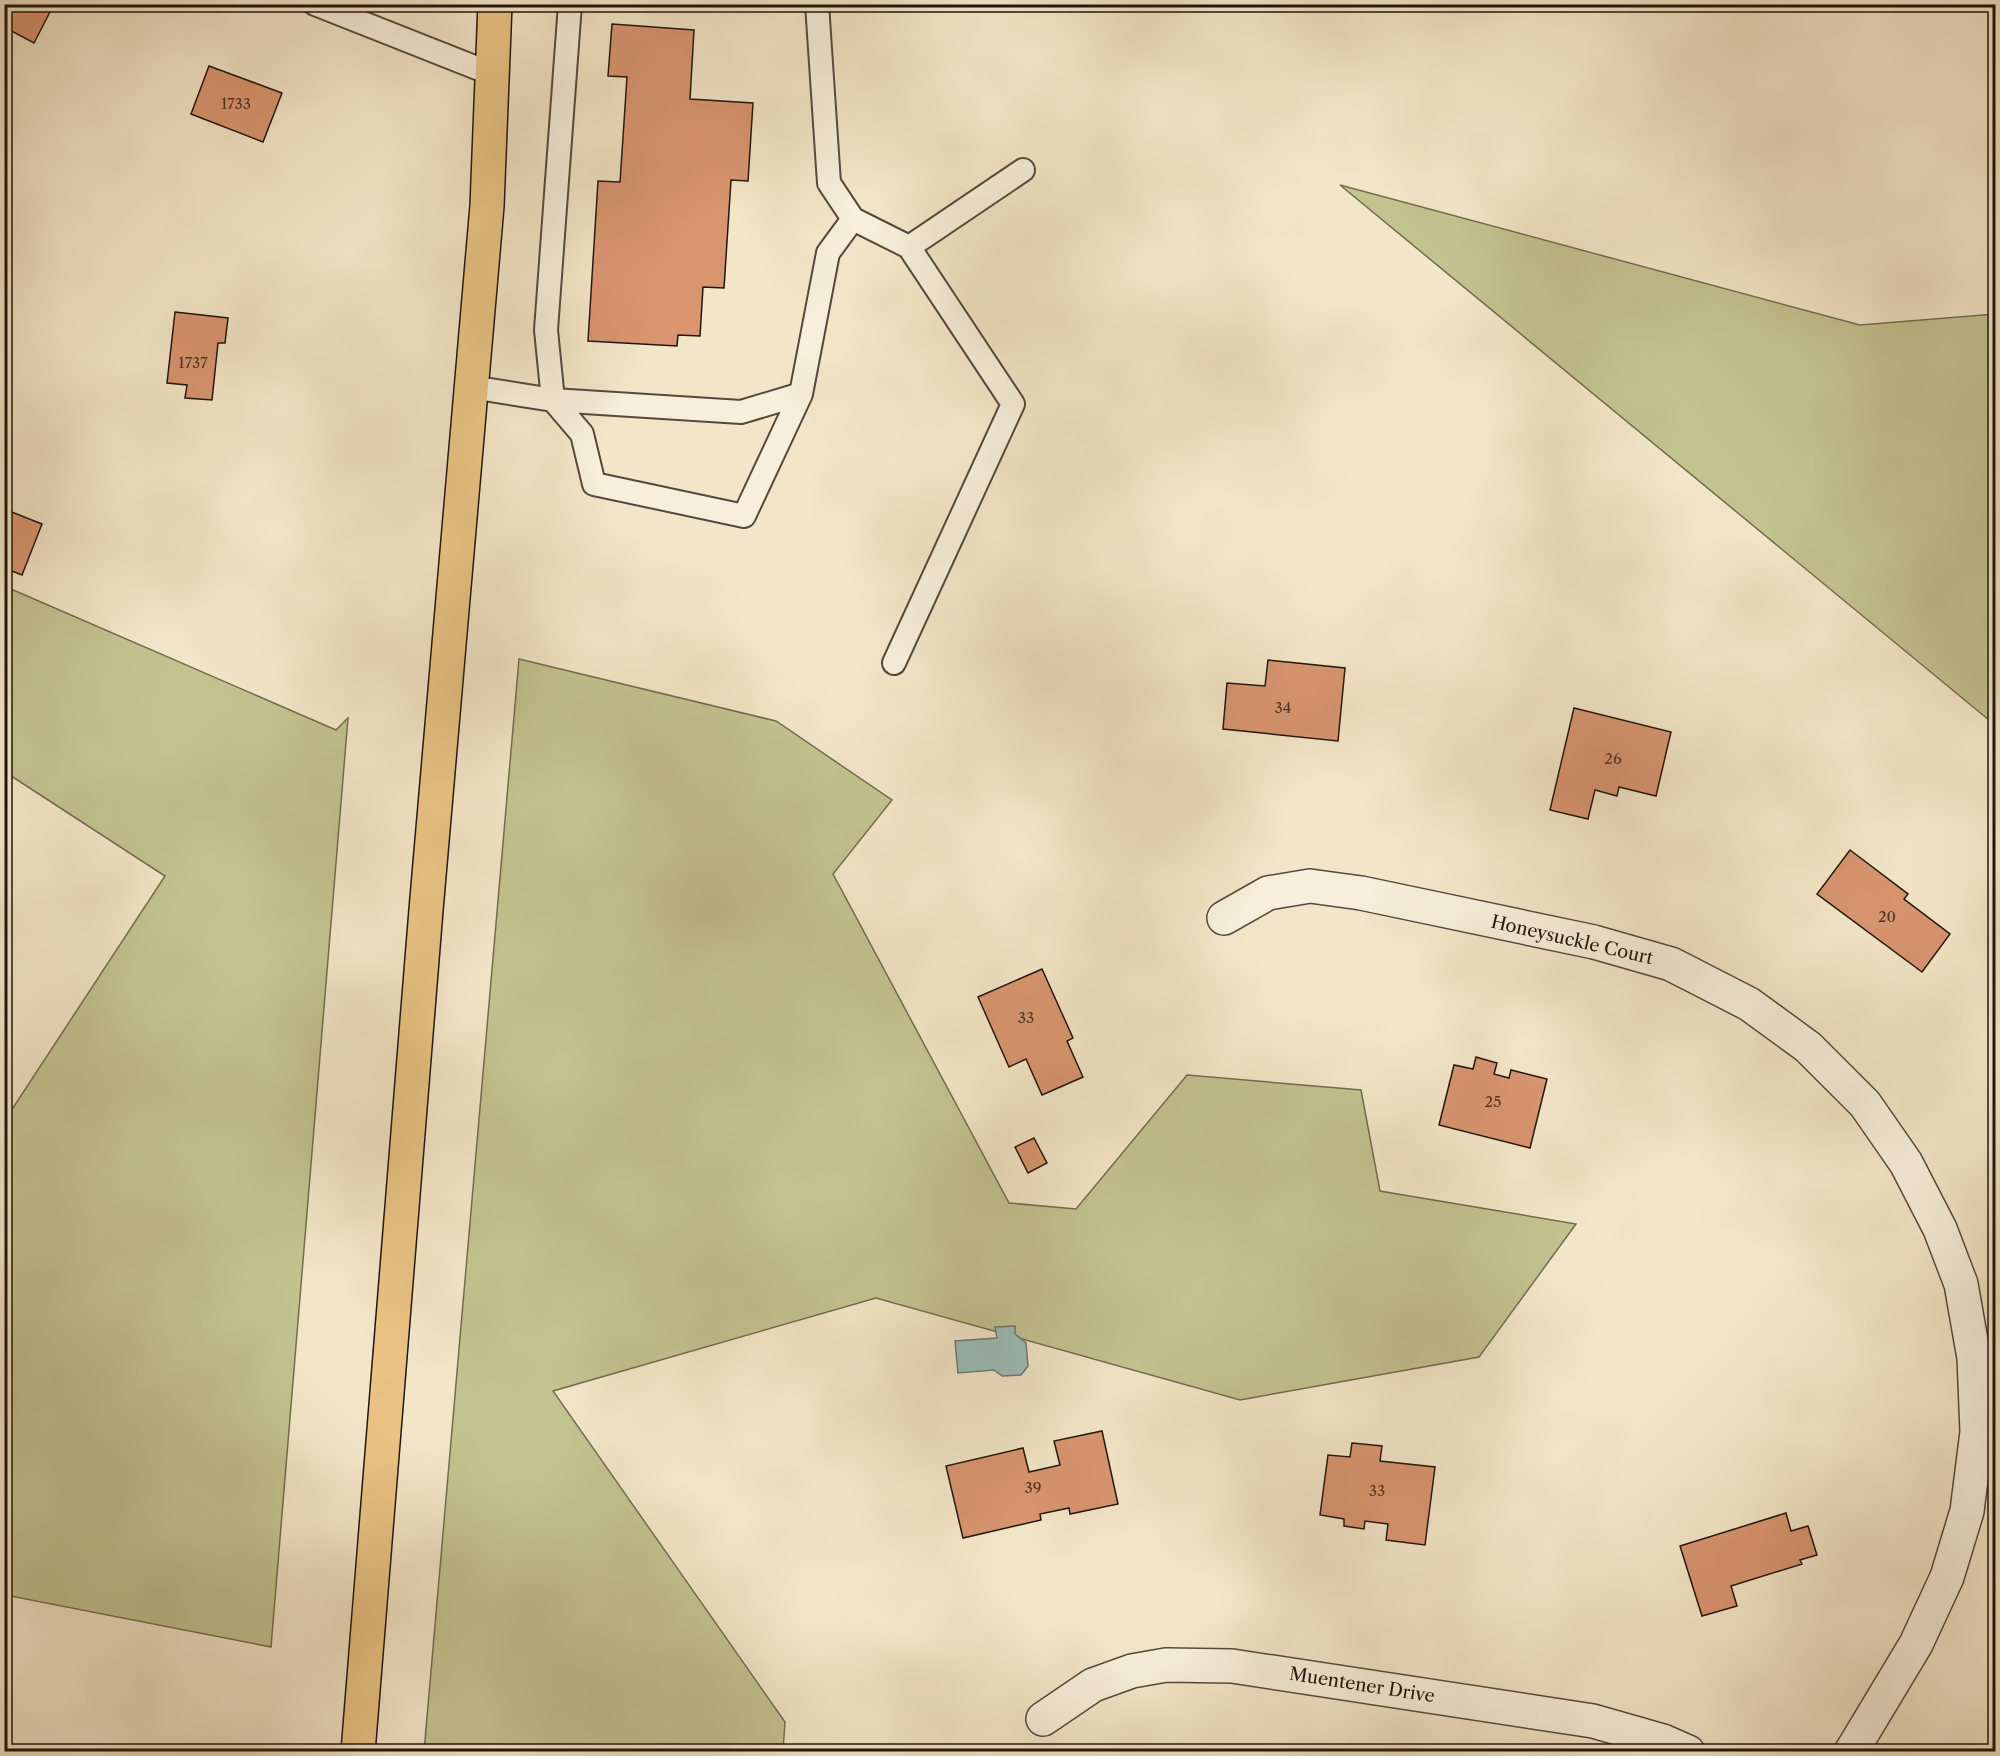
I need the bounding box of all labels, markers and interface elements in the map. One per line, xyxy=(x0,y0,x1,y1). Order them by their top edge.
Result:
house number: 1733 xyxy=(221,94,251,113)
house number: 1737 xyxy=(178,353,208,372)
house number: 34 xyxy=(1275,698,1291,717)
house number: 26 xyxy=(1604,749,1622,768)
house number: 20 xyxy=(1878,907,1896,926)
street label: Honeysuckle Court xyxy=(1489,911,1656,969)
house number: 33 xyxy=(1018,1008,1034,1027)
house number: 25 xyxy=(1485,1092,1501,1111)
house number: 39 xyxy=(1024,1478,1042,1497)
house number: 33 xyxy=(1369,1481,1385,1500)
street label: Muentener Drive xyxy=(1288,1663,1436,1707)

